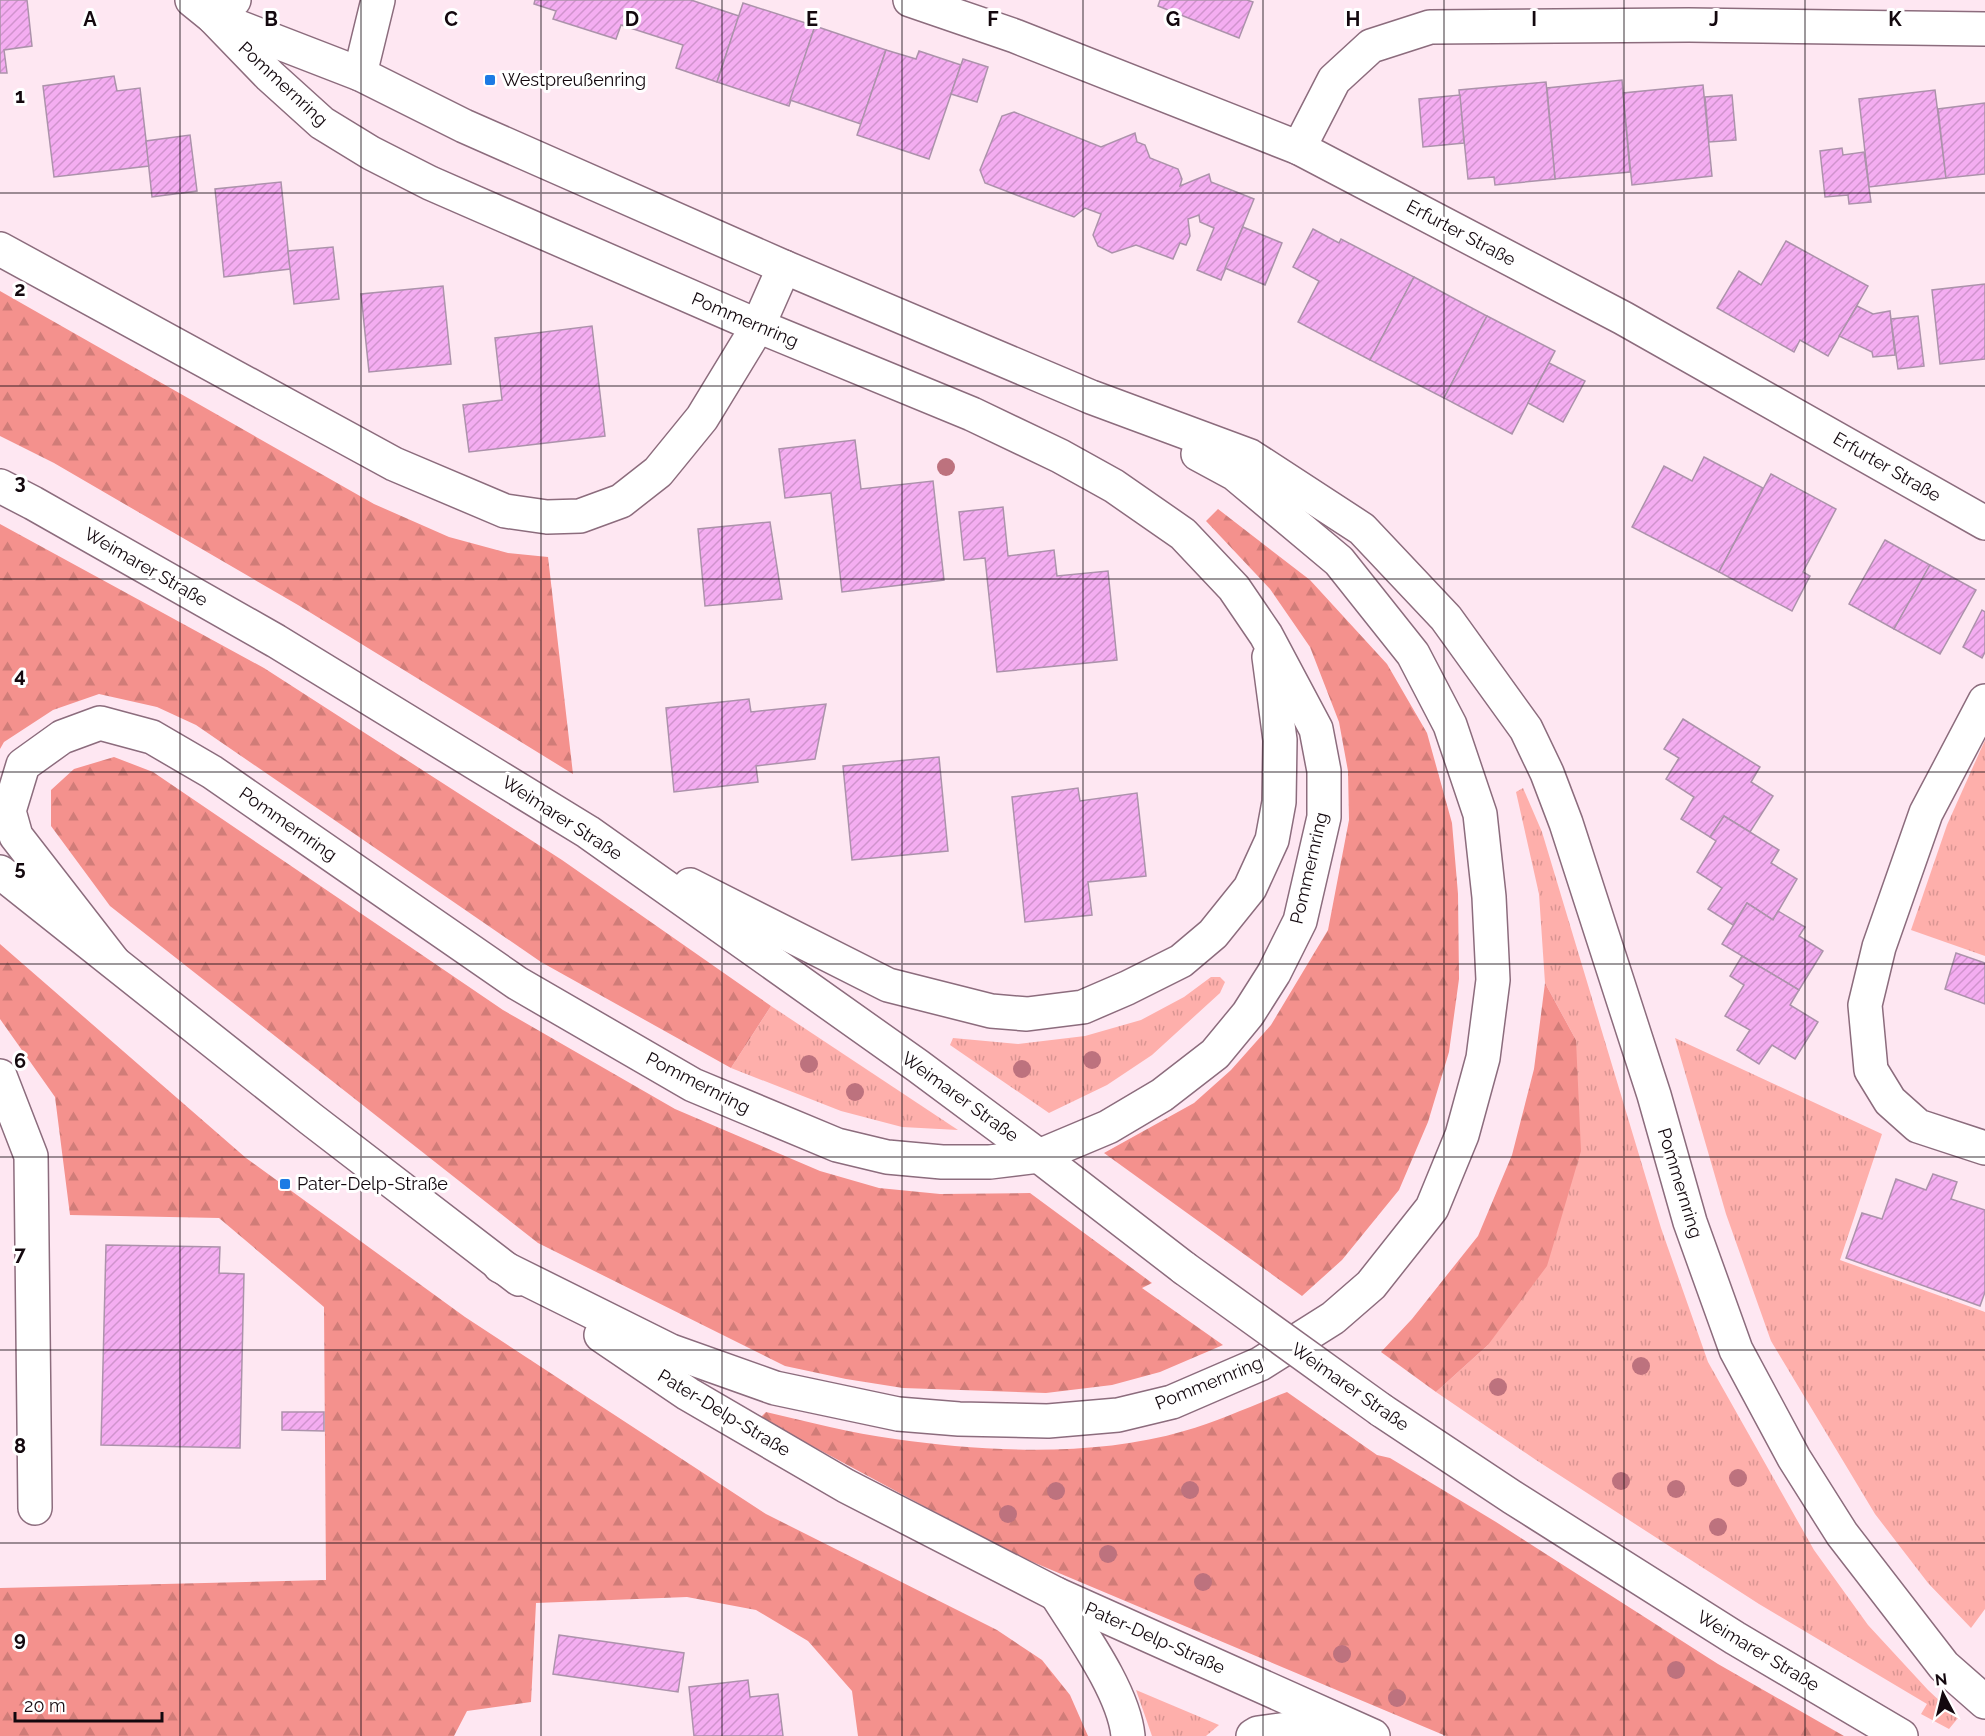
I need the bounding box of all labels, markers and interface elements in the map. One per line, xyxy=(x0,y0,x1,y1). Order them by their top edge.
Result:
text: A xyxy=(83,7,97,31)
text: B xyxy=(264,7,278,31)
text: C xyxy=(444,7,458,31)
text: D xyxy=(625,7,639,31)
text: E xyxy=(806,7,818,31)
text: F xyxy=(987,7,999,31)
text: G xyxy=(1166,7,1180,31)
text: H xyxy=(1346,7,1360,31)
text: I xyxy=(1531,7,1537,31)
text: J xyxy=(1709,7,1719,31)
text: K xyxy=(1888,7,1902,31)
street label: Pommernring xyxy=(234,37,332,130)
place label: Westpreußenring xyxy=(502,69,646,90)
marker: Westpreußenring xyxy=(483,73,497,87)
text: 1 xyxy=(15,84,25,108)
street label: Erfurter Straße xyxy=(1403,195,1520,270)
text: 2 xyxy=(14,277,26,301)
street label: Pommernring xyxy=(689,288,802,351)
street label: Erfurter Straße xyxy=(1830,427,1945,506)
text: 3 xyxy=(14,470,26,494)
street label: Weimarer Straße xyxy=(81,523,212,611)
text: 4 xyxy=(14,663,26,687)
street label: Weimarer Straße xyxy=(498,771,627,864)
street label: Pommernring xyxy=(236,782,341,865)
street label: Pommernring xyxy=(1285,810,1332,926)
text: 5 xyxy=(14,856,26,880)
street label: Pommernring xyxy=(643,1047,754,1118)
street label: Weimarer Straße xyxy=(898,1047,1023,1146)
text: 6 xyxy=(14,1049,26,1073)
street label: Pommernring xyxy=(1654,1125,1707,1240)
place label: Pater-Delp-Straße xyxy=(297,1173,448,1194)
marker: Pater-Delp-Straße xyxy=(278,1177,292,1191)
text: 7 xyxy=(14,1242,26,1266)
street label: Weimarer Straße xyxy=(1287,1338,1414,1435)
street label: Pommernring xyxy=(1152,1351,1266,1414)
street label: Pater-Delp-Straße xyxy=(654,1365,795,1461)
text: 8 xyxy=(14,1434,26,1458)
street label: Pater-Delp-Straße xyxy=(1082,1597,1229,1678)
street label: Weimarer Straße xyxy=(1693,1606,1824,1696)
text: 9 xyxy=(14,1627,26,1651)
north arrow xyxy=(1913,1664,1973,1724)
text: N xyxy=(1934,1669,1948,1690)
scale bar xyxy=(15,1685,162,1723)
text: 20 m xyxy=(24,1695,66,1716)

